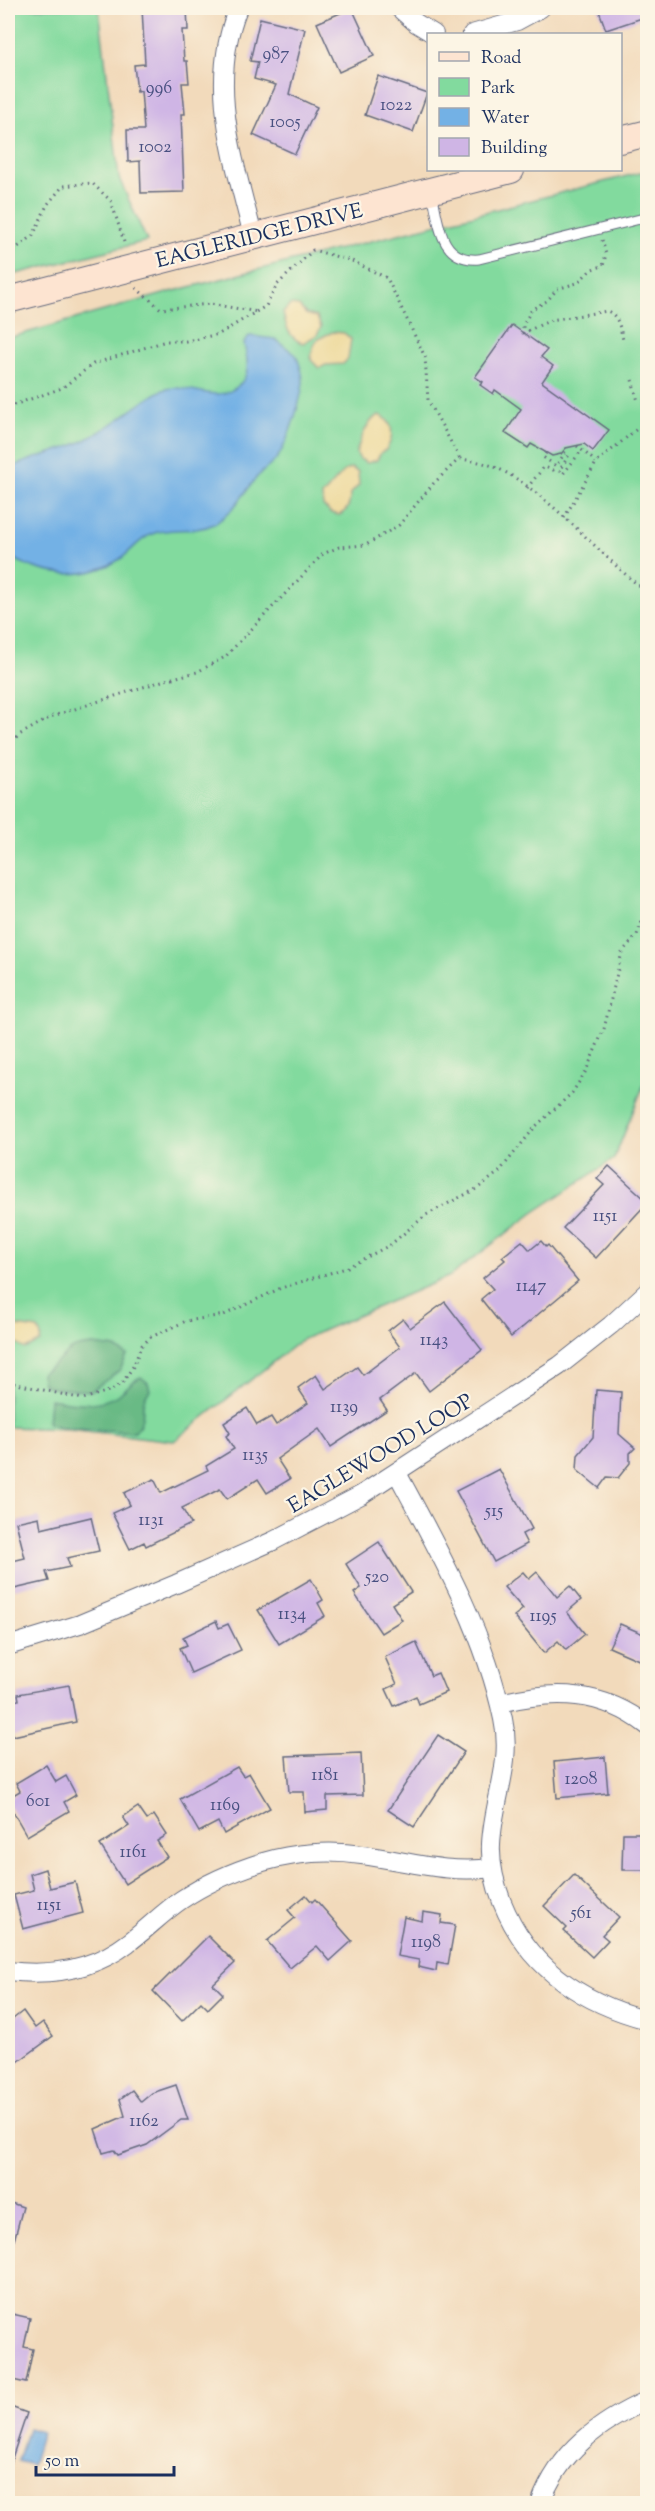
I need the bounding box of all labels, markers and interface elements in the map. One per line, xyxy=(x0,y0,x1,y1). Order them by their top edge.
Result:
legend xyxy=(427,33,622,171)
house number: 987 xyxy=(263,42,289,68)
text: Road xyxy=(481,46,521,72)
house number: 996 xyxy=(146,76,172,102)
text: Park xyxy=(481,76,516,102)
house number: 1022 xyxy=(380,93,413,119)
text: Water xyxy=(481,106,530,132)
house number: 1005 xyxy=(269,110,301,136)
house number: 1002 xyxy=(138,135,172,161)
text: Building xyxy=(481,136,547,162)
street label: EAGLERIDGE DRIVE xyxy=(153,197,366,277)
house number: 1151 xyxy=(593,1204,617,1230)
house number: 1147 xyxy=(516,1274,546,1300)
house number: 1143 xyxy=(420,1328,448,1354)
street label: EAGLEWOOD LOOP xyxy=(283,1387,479,1522)
house number: 1139 xyxy=(330,1395,358,1421)
house number: 1135 xyxy=(242,1443,268,1469)
house number: 515 xyxy=(484,1499,503,1525)
house number: 1131 xyxy=(138,1508,164,1534)
house number: 520 xyxy=(364,1565,389,1591)
house number: 1134 xyxy=(278,1602,306,1628)
house number: 1195 xyxy=(529,1604,557,1630)
house number: 1181 xyxy=(311,1763,339,1789)
house number: 1208 xyxy=(564,1767,598,1793)
house number: 601 xyxy=(26,1789,50,1815)
house number: 1169 xyxy=(210,1793,240,1819)
house number: 1161 xyxy=(119,1840,147,1866)
house number: 1151 xyxy=(37,1893,61,1919)
house number: 561 xyxy=(569,1901,592,1927)
house number: 1198 xyxy=(411,1930,441,1956)
house number: 1162 xyxy=(129,2109,159,2135)
scale bar xyxy=(36,2439,174,2477)
text: 50 m xyxy=(44,2449,80,2475)

